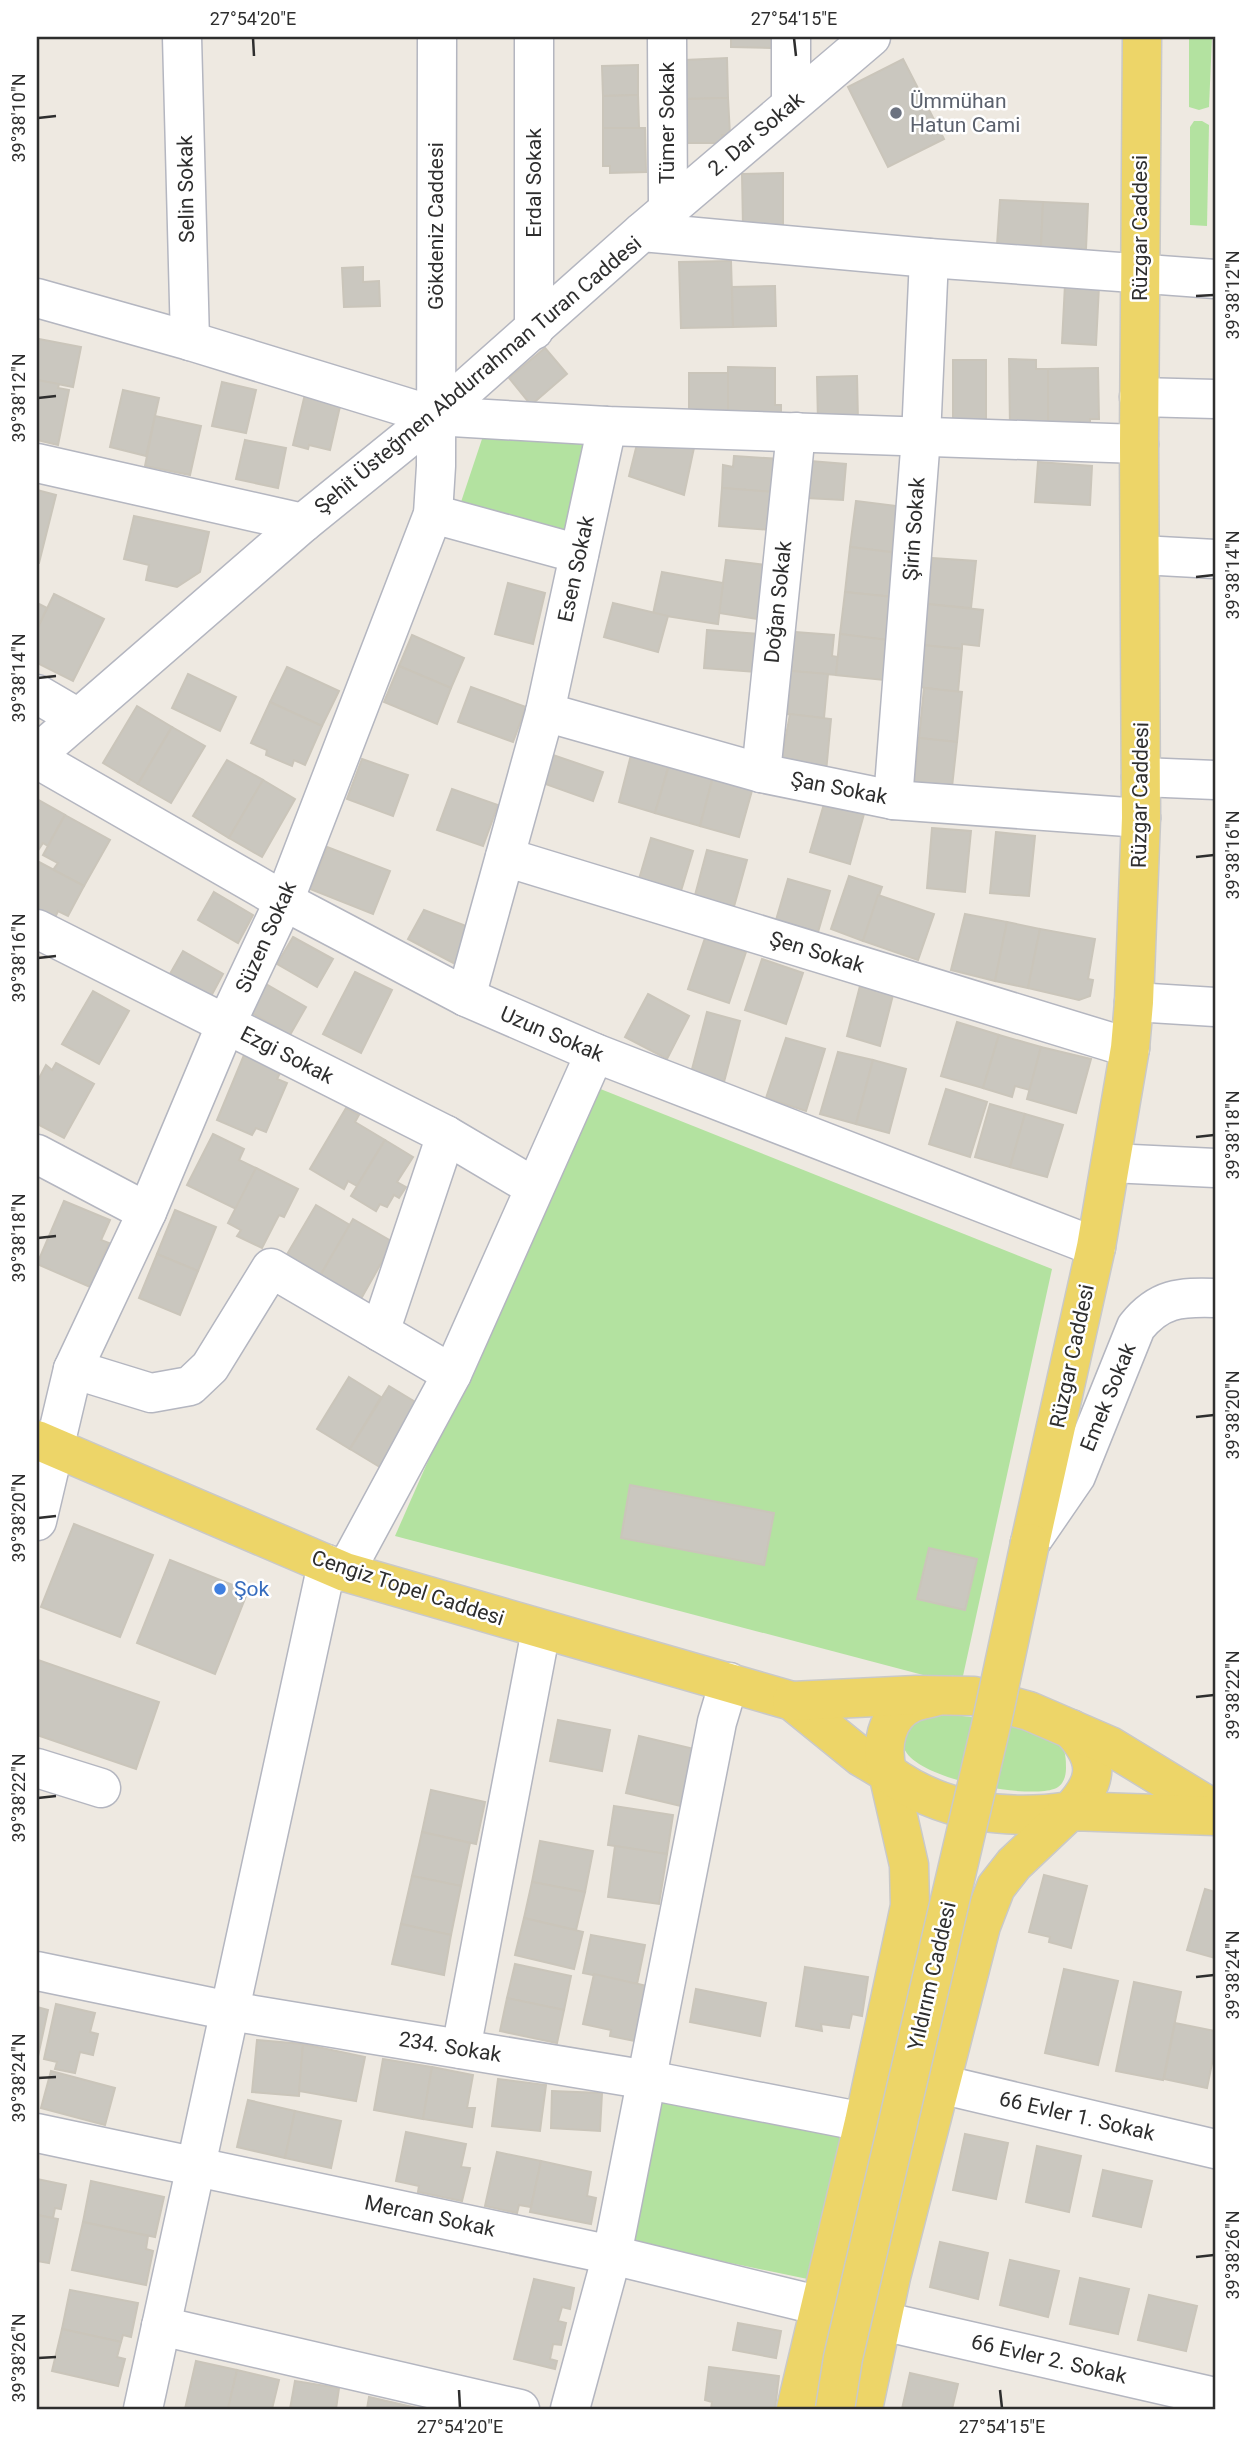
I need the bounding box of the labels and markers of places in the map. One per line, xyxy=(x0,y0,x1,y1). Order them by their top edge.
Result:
place label: Ümmühan Hatun Cami xyxy=(910,89,1020,137)
marker: Ümmühan Hatun Cami xyxy=(888,105,904,121)
place label: Şok xyxy=(234,1577,269,1601)
marker: Şok xyxy=(212,1581,228,1597)

